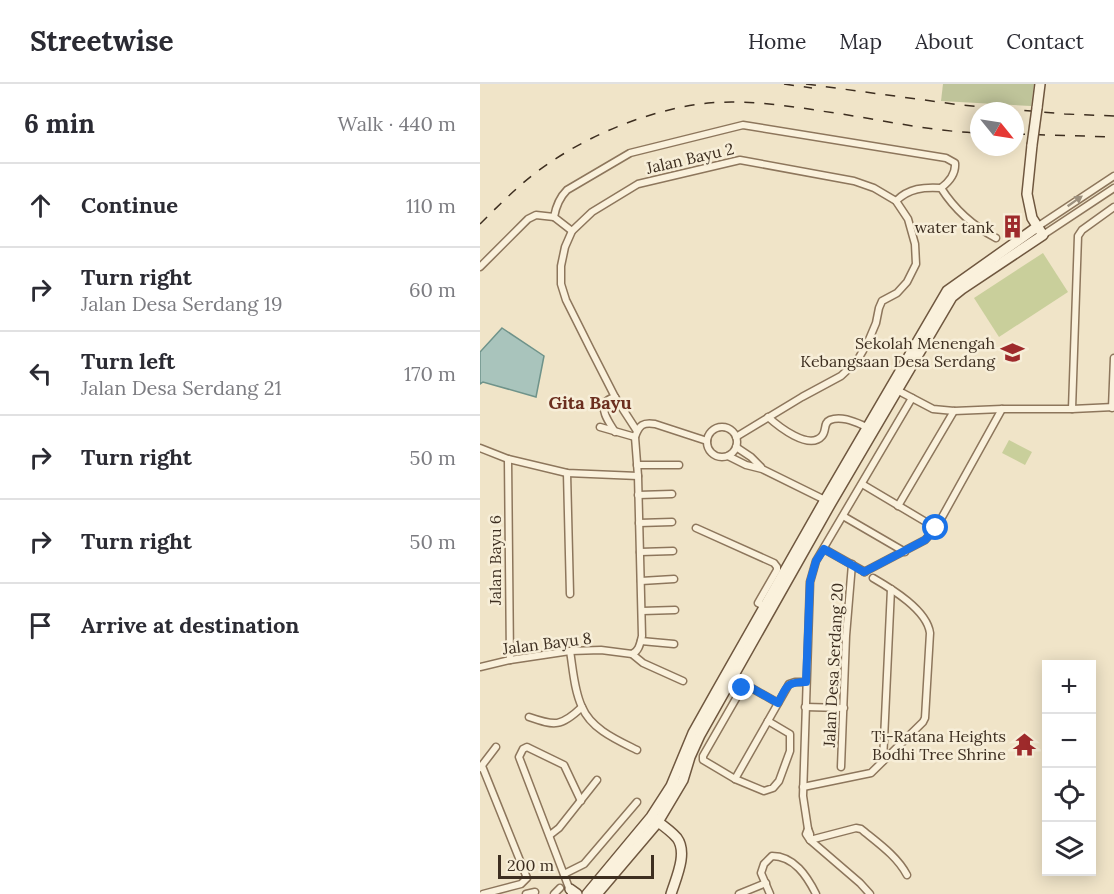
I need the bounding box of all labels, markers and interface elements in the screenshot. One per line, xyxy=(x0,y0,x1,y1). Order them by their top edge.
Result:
text: Streetwise xyxy=(30,23,174,59)
text: Home xyxy=(748,28,806,55)
text: Map xyxy=(839,28,882,55)
text: About xyxy=(915,28,973,55)
text: Contact xyxy=(1006,28,1084,55)
north arrow xyxy=(970,102,1024,156)
text: 6 min xyxy=(24,107,95,140)
text: Walk · 440 m xyxy=(338,111,456,136)
street label: Jalan Bayu 2 xyxy=(643,138,736,178)
icon: ahead xyxy=(24,189,57,222)
text: Continue xyxy=(81,191,178,219)
text: 110 m xyxy=(406,193,456,218)
one-way arrow xyxy=(1067,195,1083,207)
building icon: water tank xyxy=(999,214,1025,240)
place label: water tank xyxy=(914,217,994,237)
text: Turn right xyxy=(81,263,192,291)
icon: right xyxy=(24,273,57,306)
text: 60 m xyxy=(409,277,456,302)
text: Jalan Desa Serdang 19 xyxy=(81,291,283,316)
place label: Sekolah Menengah Kebangsaan Desa Serdang xyxy=(800,333,996,371)
school or university icon: Sekolah Menengah Kebangsaan Desa Serdang xyxy=(1000,339,1026,365)
text: Turn left xyxy=(81,347,175,375)
icon: left xyxy=(24,357,57,390)
text: 170 m xyxy=(404,361,456,386)
text: Jalan Desa Serdang 21 xyxy=(81,375,282,400)
district label: Gita Bayu xyxy=(548,391,632,414)
icon: right xyxy=(24,441,57,474)
text: Turn right xyxy=(81,443,192,471)
text: 50 m xyxy=(410,445,456,470)
route start xyxy=(922,514,948,540)
street label: Jalan Bayu 6 xyxy=(485,515,505,606)
icon: right xyxy=(24,525,57,558)
text: Turn right xyxy=(81,527,192,555)
text: 50 m xyxy=(410,529,456,554)
street label: Jalan Desa Serdang 20 xyxy=(819,582,847,749)
icon: arrive xyxy=(24,609,57,642)
text: Arrive at destination xyxy=(81,611,299,639)
street label: Jalan Bayu 8 xyxy=(500,628,593,659)
map controls xyxy=(1042,660,1096,876)
button: + xyxy=(1042,660,1096,714)
route end xyxy=(728,674,754,700)
button: − xyxy=(1042,714,1096,768)
place label: Ti-Ratana Heights Bodhi Tree Shrine xyxy=(871,726,1006,764)
temple icon: Ti-Ratana Heights Bodhi Tree Shrine xyxy=(1011,732,1037,758)
button: locate xyxy=(1042,768,1096,822)
button: layers xyxy=(1042,822,1096,876)
scale bar xyxy=(498,852,654,880)
text: 200 m xyxy=(507,855,554,875)

